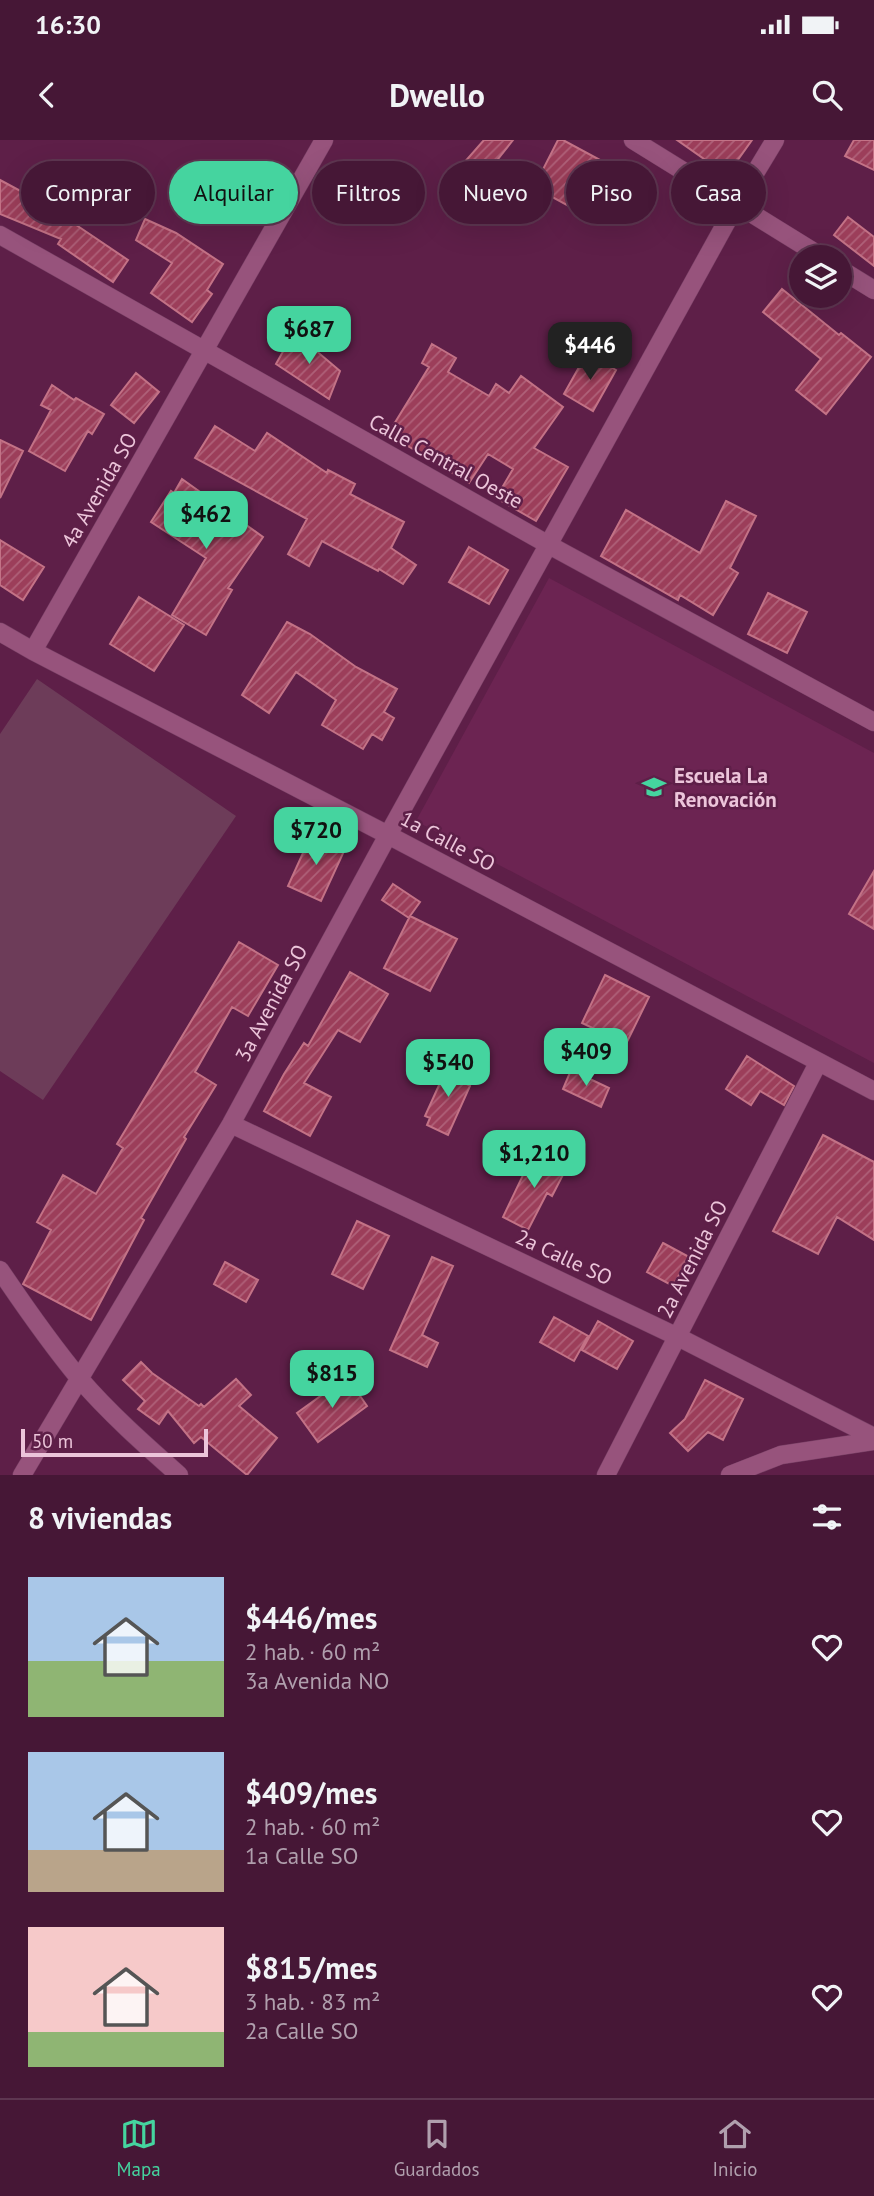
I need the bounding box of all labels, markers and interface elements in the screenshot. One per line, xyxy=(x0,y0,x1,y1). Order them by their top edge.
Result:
text: 16:30 xyxy=(35,8,101,41)
text: Dwello xyxy=(389,74,485,116)
icon: back xyxy=(28,76,66,114)
icon: search xyxy=(808,76,846,114)
chip: Comprar xyxy=(21,161,155,224)
chip: Alquilar xyxy=(169,161,298,224)
chip: Filtros xyxy=(312,161,425,224)
chip: Nuevo xyxy=(439,161,552,224)
chip: Piso xyxy=(566,161,657,224)
chip: Casa xyxy=(671,161,766,224)
map controls xyxy=(789,245,852,308)
button: layers xyxy=(789,245,852,308)
pin: $687 xyxy=(268,306,350,366)
text: $687 xyxy=(283,314,335,343)
pin: $446 xyxy=(549,322,631,382)
text: $446 xyxy=(564,330,616,359)
street label: Calle Central Oeste xyxy=(364,408,528,514)
street label: 4a Avenida SO xyxy=(55,427,143,553)
pin: $462 xyxy=(165,492,247,551)
text: $462 xyxy=(180,499,232,528)
place label: Escuela La Renovación xyxy=(674,762,777,813)
school or university icon: Escuela La Renovación xyxy=(640,773,668,801)
street label: 1a Calle SO xyxy=(396,805,500,877)
pin: $720 xyxy=(275,808,357,867)
text: $720 xyxy=(290,815,342,844)
street label: 3a Avenida SO xyxy=(229,940,313,1066)
pin: $409 xyxy=(545,1028,627,1088)
text: $409 xyxy=(560,1036,612,1065)
pin: $540 xyxy=(407,1040,489,1099)
text: $540 xyxy=(422,1047,474,1076)
pin: $1,210 xyxy=(477,1130,591,1190)
text: $1,210 xyxy=(498,1138,570,1167)
street label: 2a Avenida SO xyxy=(651,1195,733,1323)
street label: 2a Calle SO xyxy=(511,1223,617,1291)
pin: $815 xyxy=(291,1350,373,1410)
text: $815 xyxy=(306,1358,358,1387)
scale bar xyxy=(21,1426,208,1458)
text: 50 m xyxy=(32,1429,73,1453)
text: 8 viviendas xyxy=(28,1498,172,1537)
icon: filters xyxy=(808,1498,846,1536)
text: $446/mes xyxy=(245,1598,377,1637)
icon: home xyxy=(84,1605,168,1689)
icon: heart xyxy=(808,1628,846,1666)
text: 2 hab. · 60 m² xyxy=(245,1637,380,1666)
text: 3a Avenida NO xyxy=(245,1666,389,1695)
text: $409/mes xyxy=(245,1773,377,1812)
icon: home xyxy=(84,1780,168,1864)
icon: heart xyxy=(808,1803,846,1841)
text: 2 hab. · 60 m² xyxy=(245,1812,380,1841)
text: 1a Calle SO xyxy=(245,1841,358,1870)
text: $815/mes xyxy=(245,1948,377,1987)
icon: home xyxy=(84,1955,168,2039)
icon: heart xyxy=(808,1978,846,2016)
text: 3 hab. · 83 m² xyxy=(245,1987,380,2016)
text: 2a Calle SO xyxy=(245,2016,358,2045)
tab: Mapa xyxy=(117,2115,161,2181)
tab: Guardados xyxy=(394,2115,480,2181)
tab: Inicio xyxy=(713,2115,757,2181)

